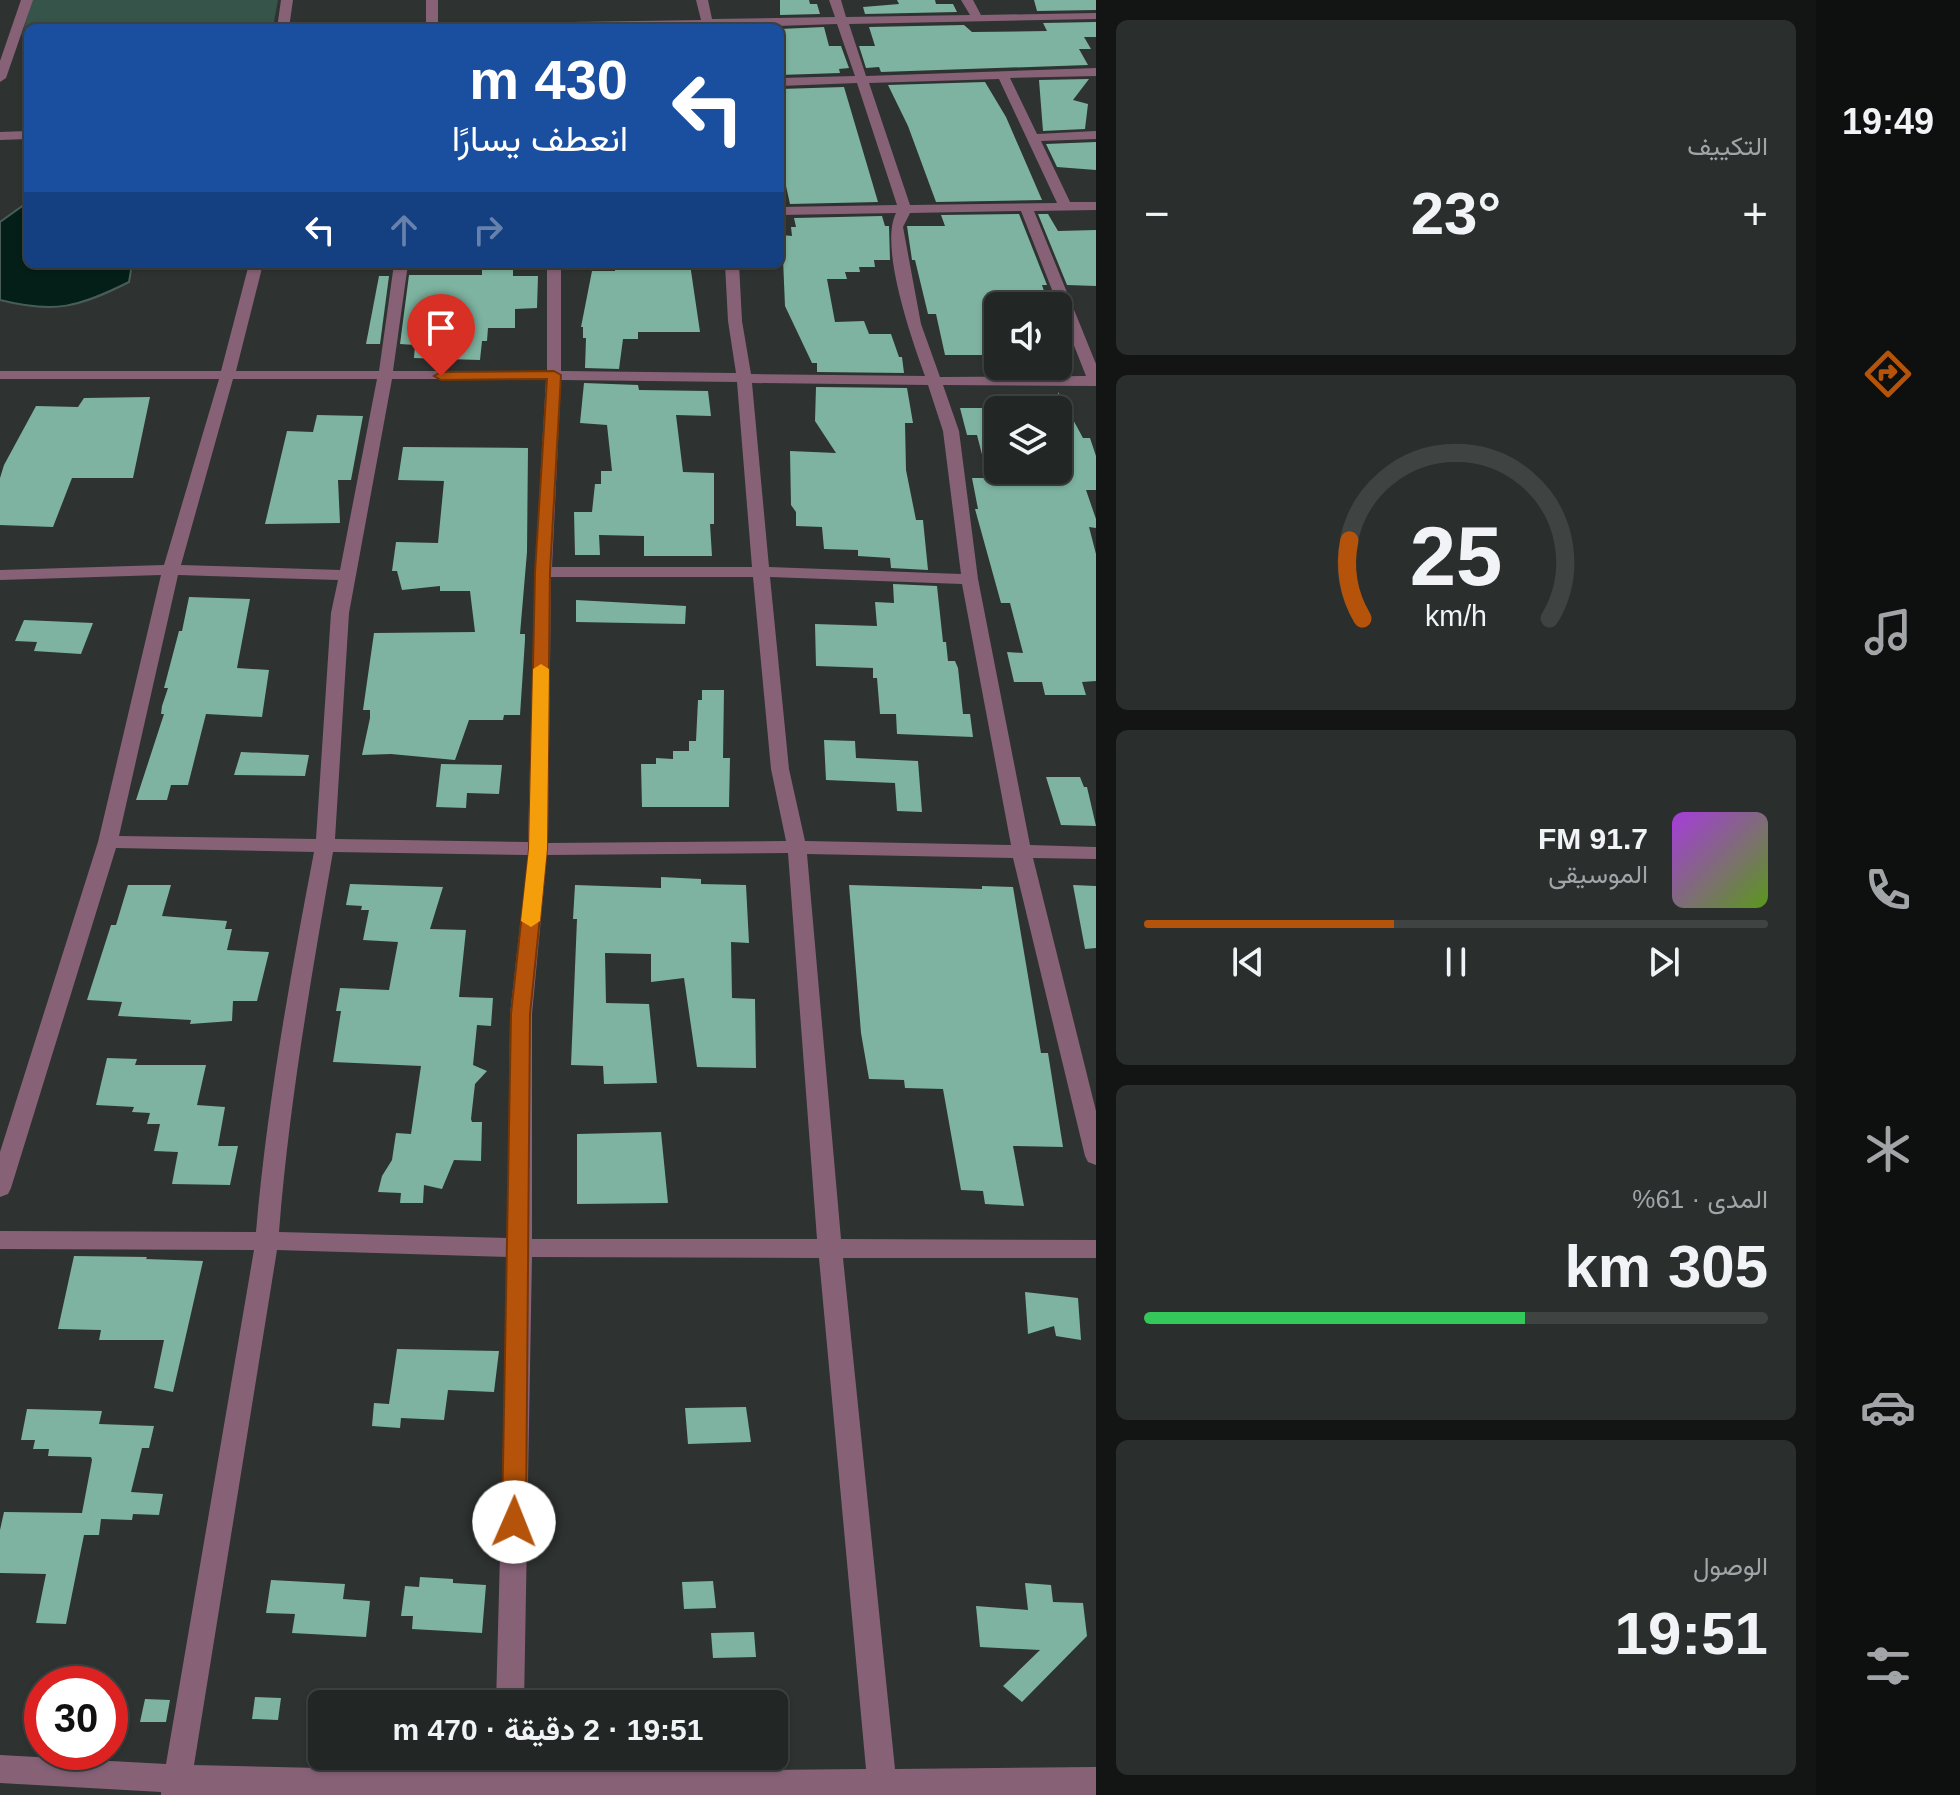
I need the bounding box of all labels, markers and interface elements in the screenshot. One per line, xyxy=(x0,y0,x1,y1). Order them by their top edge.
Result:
text: 430 m xyxy=(469,48,628,111)
icon: left xyxy=(656,56,760,160)
text: 19:49 xyxy=(1842,101,1934,142)
text: انعطف يسارًا xyxy=(452,118,628,159)
text: التكييف xyxy=(1687,131,1768,161)
text: 23° xyxy=(1411,180,1501,247)
text: − xyxy=(1144,189,1170,238)
text: + xyxy=(1742,189,1768,238)
icon: left xyxy=(298,208,342,252)
icon: ahead xyxy=(382,208,426,252)
icon: right xyxy=(466,208,510,252)
map controls xyxy=(984,292,1072,484)
button: sound xyxy=(984,292,1072,380)
pin xyxy=(407,294,475,376)
icon: arrive xyxy=(419,306,463,350)
icon: directions xyxy=(1860,346,1916,402)
button: layers xyxy=(984,396,1072,484)
text: 25 xyxy=(1410,509,1502,602)
text: km/h xyxy=(1425,600,1487,632)
icon: music xyxy=(1860,604,1916,660)
text: 91.7 FM xyxy=(1538,822,1648,855)
text: الموسيقى xyxy=(1548,859,1648,889)
icon: phone xyxy=(1860,862,1916,918)
icon: previous xyxy=(1226,940,1270,984)
icon: pause xyxy=(1434,940,1478,984)
icon: next xyxy=(1642,940,1686,984)
icon: climate xyxy=(1860,1121,1916,1177)
text: المدى · 61% xyxy=(1632,1184,1768,1214)
text: 305 km xyxy=(1565,1233,1768,1300)
icon: car xyxy=(1860,1379,1916,1435)
position arrow xyxy=(472,1480,556,1564)
text: الوصول xyxy=(1693,1551,1768,1581)
text: 19:51 xyxy=(1615,1600,1768,1667)
icon: filters xyxy=(1860,1638,1916,1694)
speed limit sign: 30 xyxy=(24,1666,128,1770)
text: 19:51 · 2 دقيقة · 470 m xyxy=(393,1713,703,1746)

